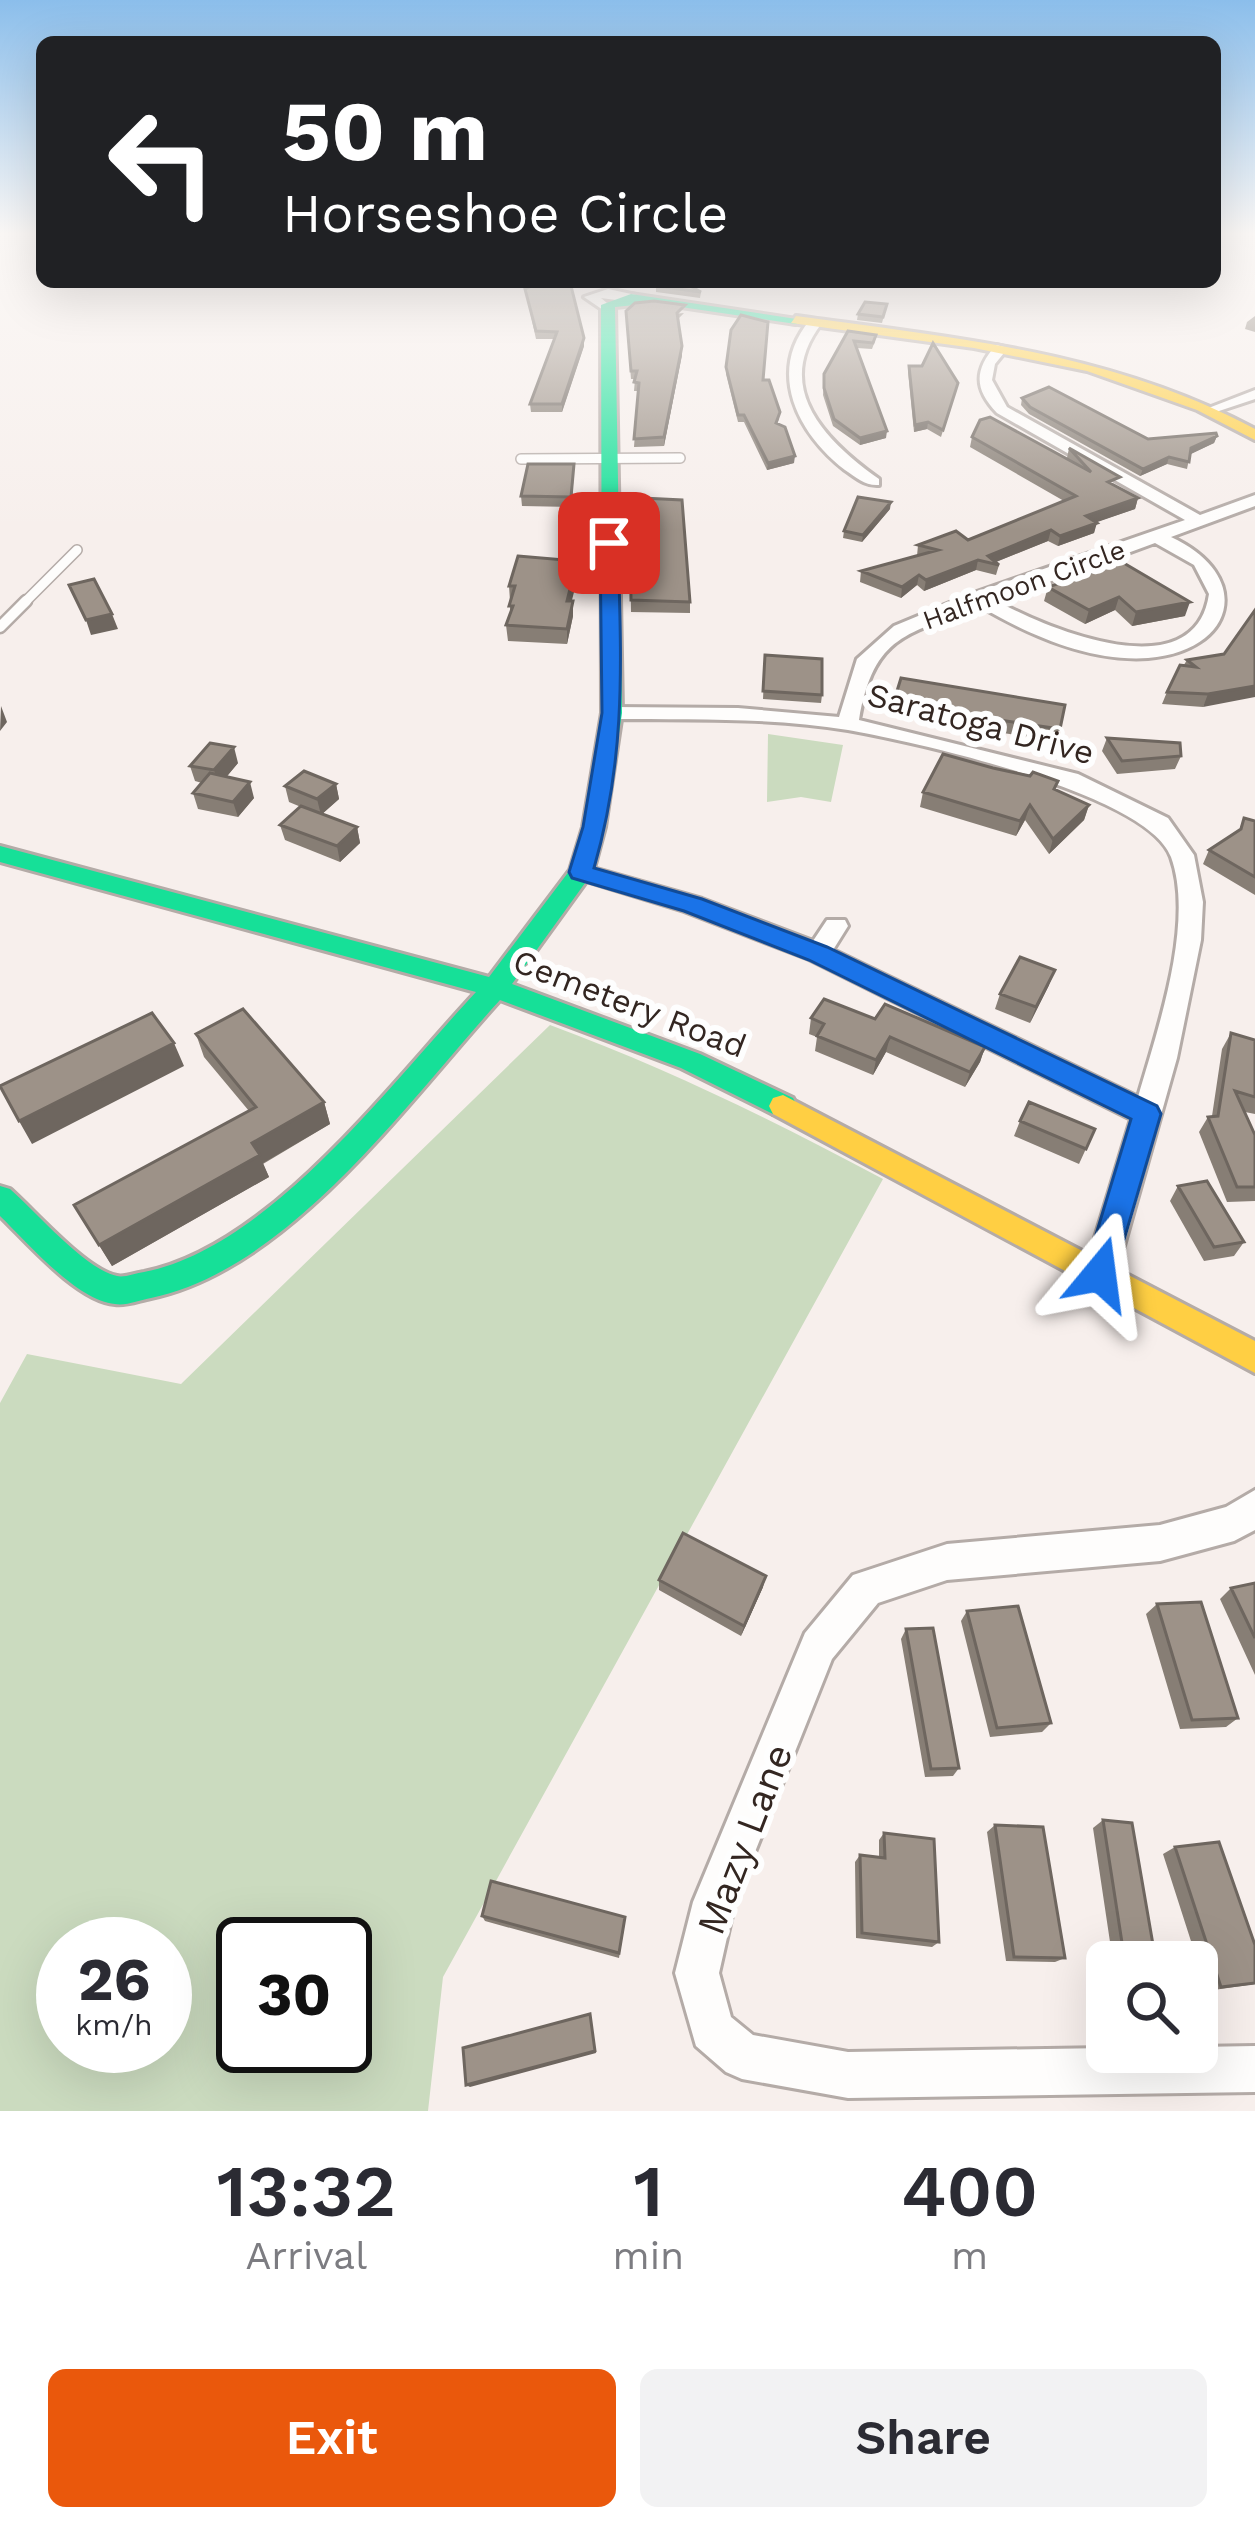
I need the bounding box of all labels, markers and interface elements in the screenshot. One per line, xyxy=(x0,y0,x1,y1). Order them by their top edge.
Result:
text: 50 m xyxy=(282,82,488,180)
icon: left xyxy=(84,84,240,240)
text: Horseshoe Circle xyxy=(282,182,728,245)
pin xyxy=(558,492,660,594)
icon: arrive xyxy=(576,510,642,576)
street label: Halfmoon Circle xyxy=(918,534,1130,636)
street label: Saratoga Drive xyxy=(863,675,1098,772)
street label: Cemetery Road xyxy=(508,941,752,1066)
position arrow xyxy=(1037,1211,1163,1337)
street label: Mazy Lane xyxy=(688,1738,801,1941)
speed limit sign: 30 xyxy=(216,1917,372,2073)
map controls xyxy=(1086,1941,1218,2073)
button: search xyxy=(1086,1941,1218,2073)
text: 26 xyxy=(78,1944,150,2015)
text: km/h xyxy=(75,2007,153,2042)
text: 13:32 xyxy=(217,2149,396,2233)
text: 1 xyxy=(633,2149,663,2233)
text: 400 xyxy=(901,2149,1038,2233)
text: Arrival xyxy=(245,2233,367,2278)
text: min xyxy=(613,2233,684,2278)
text: m xyxy=(951,2233,988,2278)
button: Exit xyxy=(48,2369,616,2507)
button: Share xyxy=(640,2369,1207,2507)

